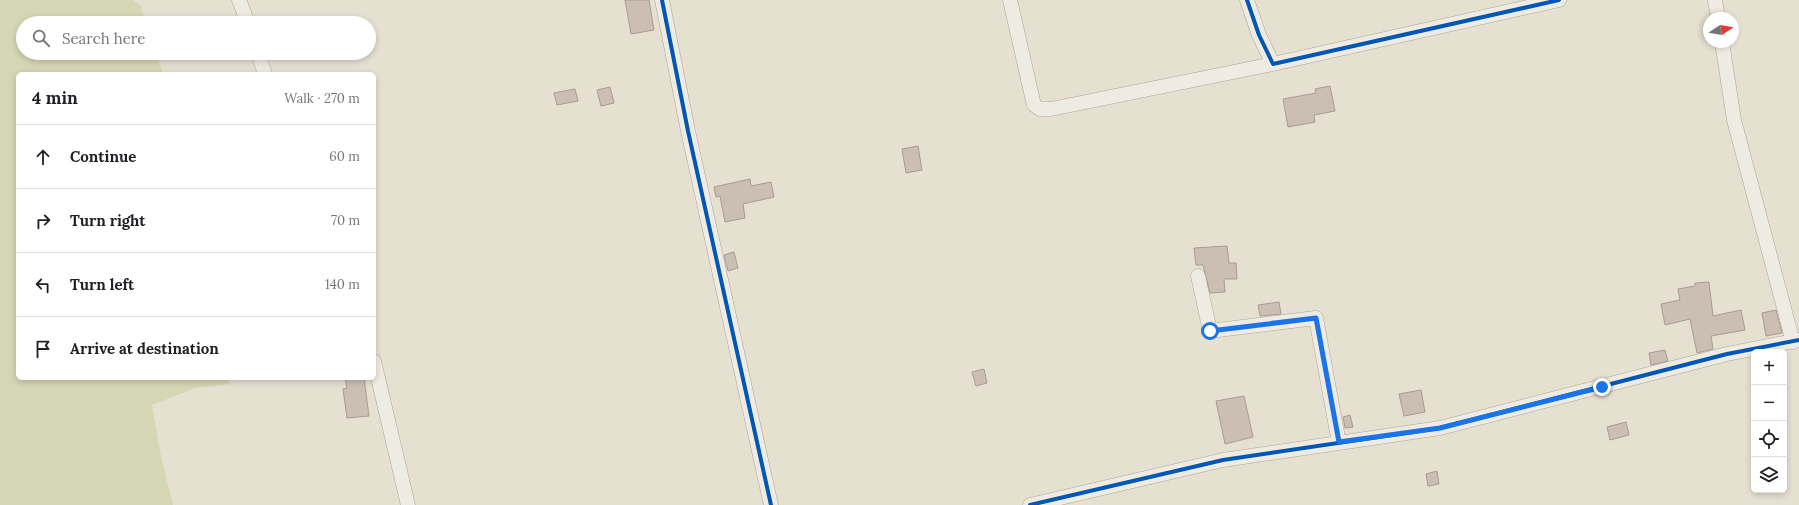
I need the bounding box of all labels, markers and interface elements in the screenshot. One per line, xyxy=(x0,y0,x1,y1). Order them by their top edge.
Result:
north arrow xyxy=(1703,12,1739,48)
search box xyxy=(16,16,376,60)
icon: search xyxy=(30,27,52,49)
text: Search here xyxy=(62,29,145,48)
text: 4 min xyxy=(32,87,78,109)
text: Walk · 270 m xyxy=(284,90,360,107)
icon: ahead xyxy=(32,146,54,168)
text: Continue xyxy=(70,147,136,166)
text: 60 m xyxy=(329,148,360,165)
icon: right xyxy=(32,210,54,232)
text: Turn right xyxy=(70,211,146,230)
text: 70 m xyxy=(331,212,360,229)
icon: left xyxy=(32,274,54,296)
text: Turn left xyxy=(70,275,134,294)
text: 140 m xyxy=(325,276,360,293)
route start xyxy=(1201,322,1219,340)
icon: arrive xyxy=(32,338,54,360)
text: Arrive at destination xyxy=(70,339,219,358)
map controls xyxy=(1751,349,1787,493)
button: + xyxy=(1751,349,1787,385)
route end xyxy=(1593,378,1611,396)
button: − xyxy=(1751,385,1787,421)
button: locate xyxy=(1751,421,1787,457)
button: layers xyxy=(1751,457,1787,493)

